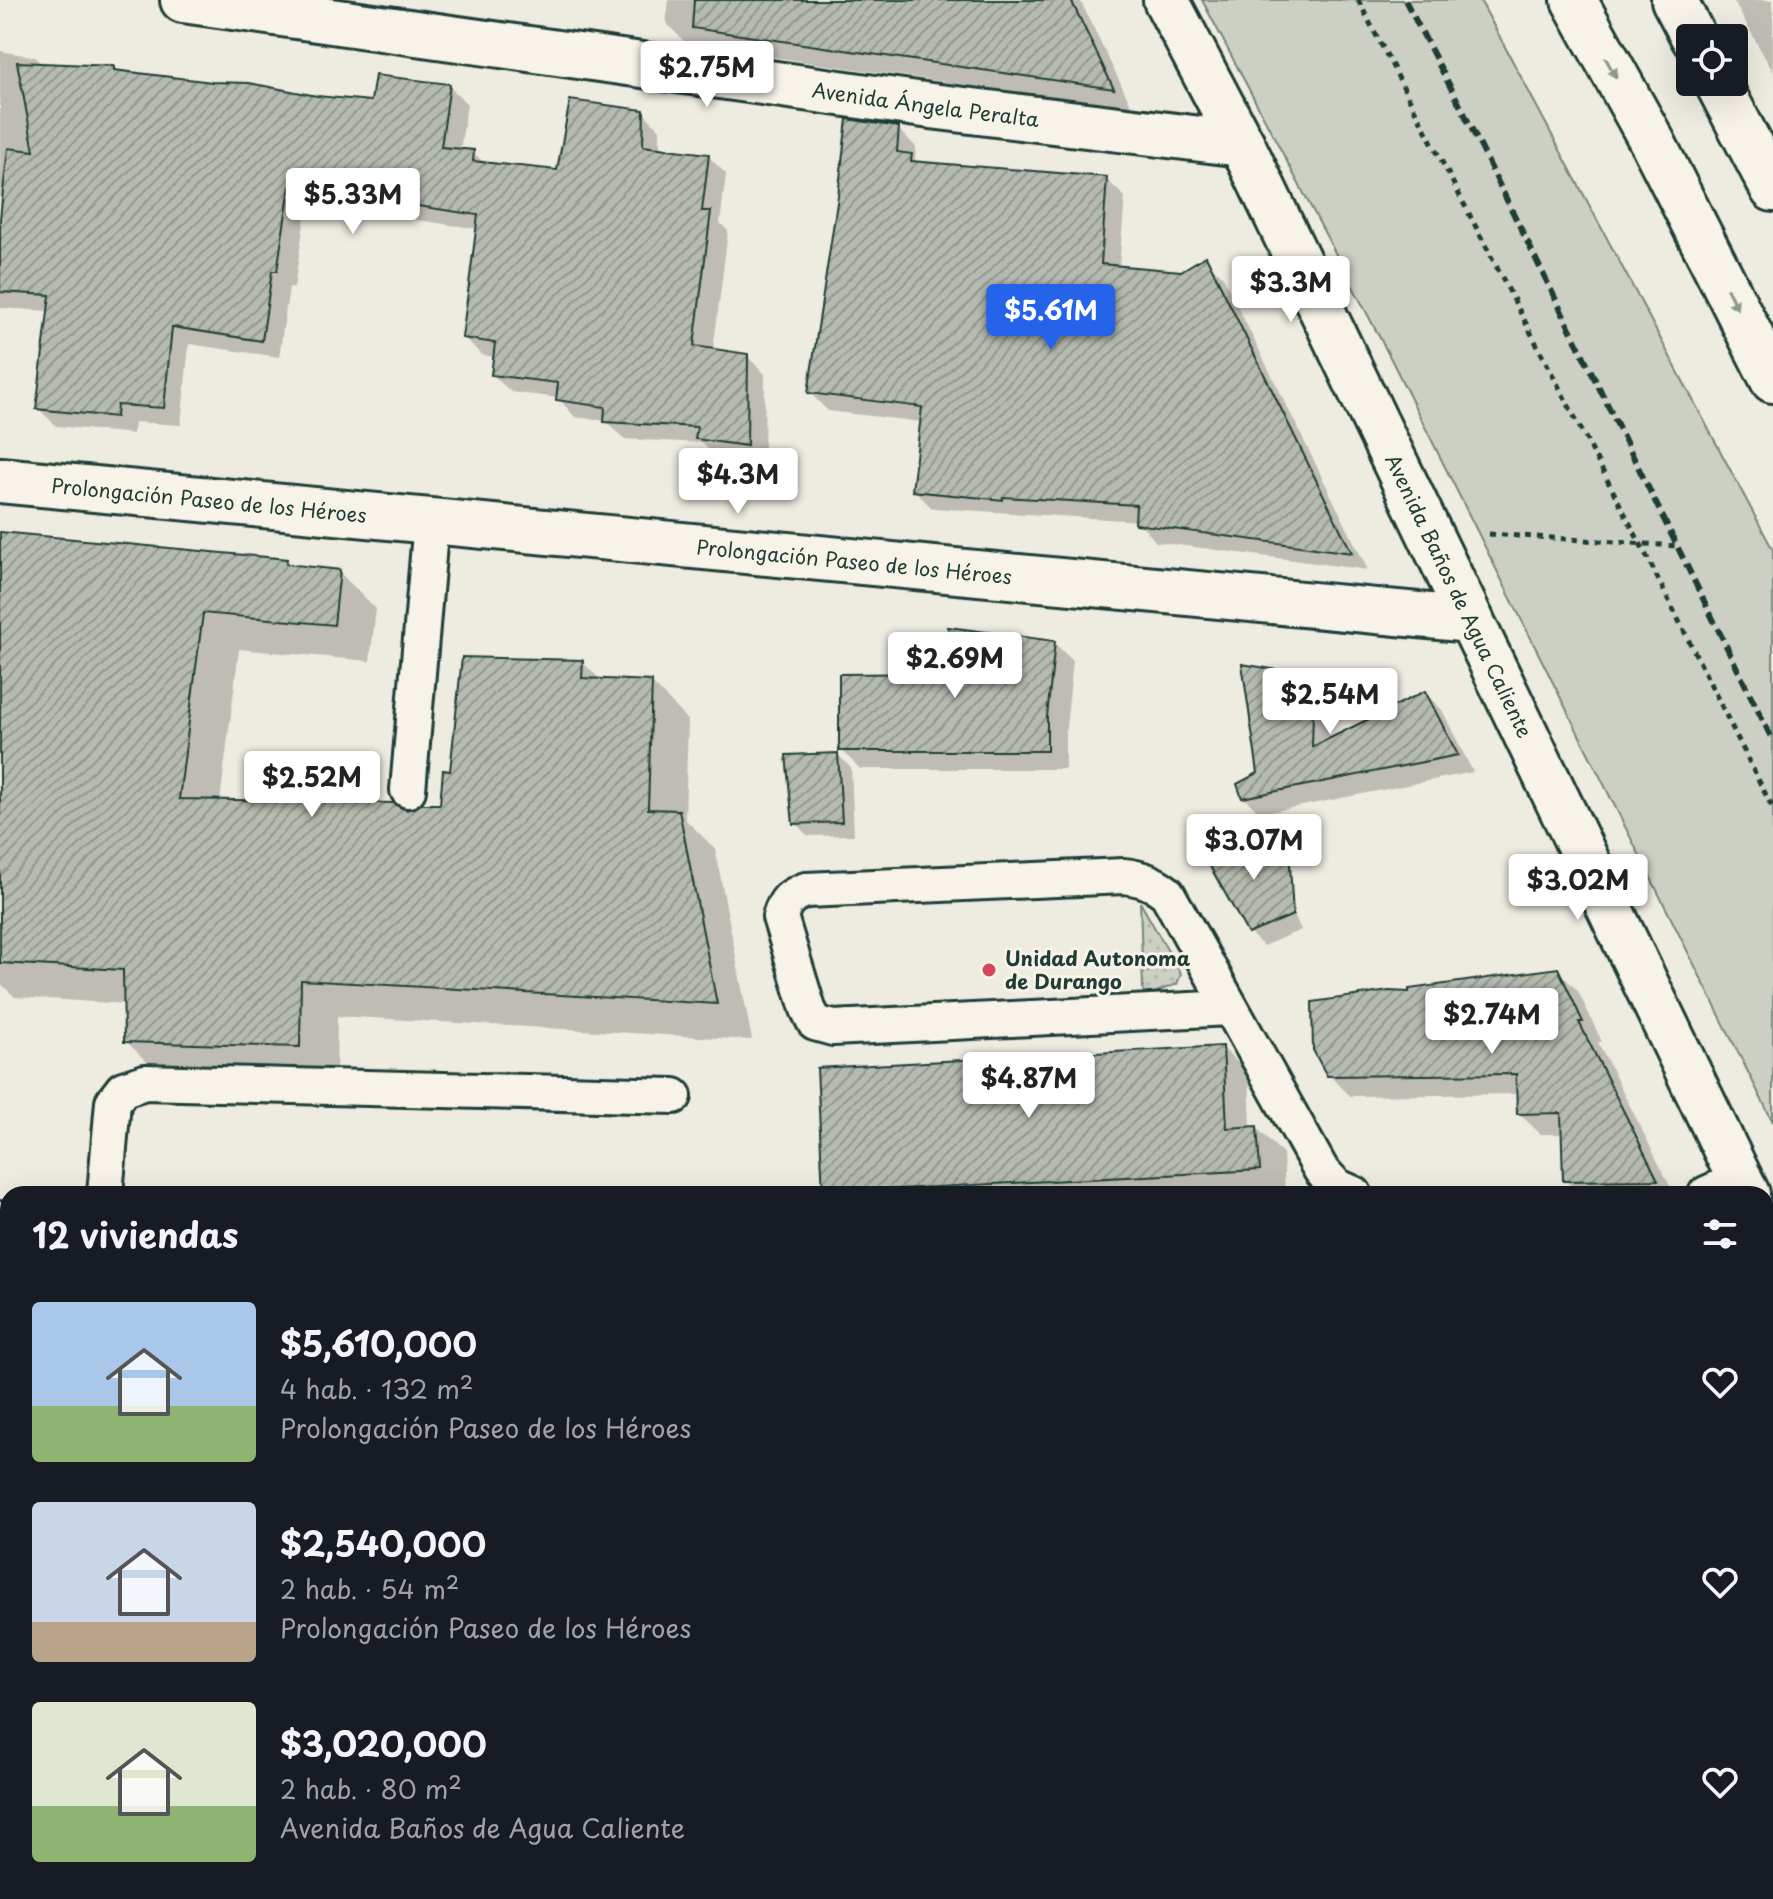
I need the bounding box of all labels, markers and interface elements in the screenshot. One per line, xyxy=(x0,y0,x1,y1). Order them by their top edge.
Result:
map controls xyxy=(1676,24,1748,96)
button: locate xyxy=(1676,24,1748,96)
pin: $2.75M xyxy=(642,41,772,109)
text: $2.75M xyxy=(659,47,755,86)
one-way arrow xyxy=(1605,57,1618,80)
street label: Avenida Ángela Peralta xyxy=(810,74,1041,134)
pin: $5.33M xyxy=(288,168,418,236)
text: $5.33M xyxy=(304,174,402,213)
pin: $3.3M xyxy=(1235,256,1347,324)
text: $3.3M xyxy=(1250,262,1332,301)
pin: $5.61M xyxy=(986,284,1116,352)
one-way arrow xyxy=(1725,287,1738,310)
text: $5.61M xyxy=(1004,290,1098,329)
pin: $4.3M xyxy=(682,448,794,516)
street label: Avenida Baños de Agua Caliente xyxy=(1378,449,1540,743)
text: $4.3M xyxy=(697,454,779,493)
street label: Prolongación Paseo de los Héroes xyxy=(50,470,368,530)
street label: Prolongación Paseo de los Héroes xyxy=(695,531,1013,591)
pin: $2.69M xyxy=(890,632,1020,700)
text: $2.69M xyxy=(906,638,1004,677)
pin: $2.54M xyxy=(1265,668,1395,736)
text: $2.54M xyxy=(1281,674,1379,713)
pin: $2.52M xyxy=(247,751,377,819)
text: $2.52M xyxy=(262,757,362,796)
pin: $3.07M xyxy=(1189,814,1319,882)
text: $3.07M xyxy=(1204,820,1304,859)
pin: $3.02M xyxy=(1513,854,1643,922)
text: $3.02M xyxy=(1527,860,1629,899)
place label: Unidad Autonoma de Durango xyxy=(1005,943,1191,996)
marker: Unidad Autonoma de Durango xyxy=(980,961,998,979)
pin: $2.74M xyxy=(1427,988,1557,1056)
text: $2.74M xyxy=(1443,994,1541,1033)
pin: $4.87M xyxy=(964,1052,1094,1120)
text: $4.87M xyxy=(981,1058,1077,1097)
text: 12 viviendas xyxy=(32,1208,239,1260)
icon: filters xyxy=(1698,1212,1742,1256)
text: $5,610,000 xyxy=(280,1317,477,1369)
icon: home xyxy=(96,1334,192,1430)
icon: heart xyxy=(1698,1360,1742,1404)
text: 4 hab. · 132 m² xyxy=(280,1369,473,1408)
text: Prolongación Paseo de los Héroes xyxy=(280,1408,691,1447)
text: $2,540,000 xyxy=(280,1517,486,1569)
icon: home xyxy=(96,1534,192,1630)
icon: heart xyxy=(1698,1560,1742,1604)
text: 2 hab. · 54 m² xyxy=(280,1569,459,1608)
text: Prolongación Paseo de los Héroes xyxy=(280,1608,691,1647)
text: $3,020,000 xyxy=(280,1717,487,1769)
icon: home xyxy=(96,1734,192,1830)
icon: heart xyxy=(1698,1760,1742,1804)
text: 2 hab. · 80 m² xyxy=(280,1769,462,1808)
text: Avenida Baños de Agua Caliente xyxy=(280,1808,685,1847)

